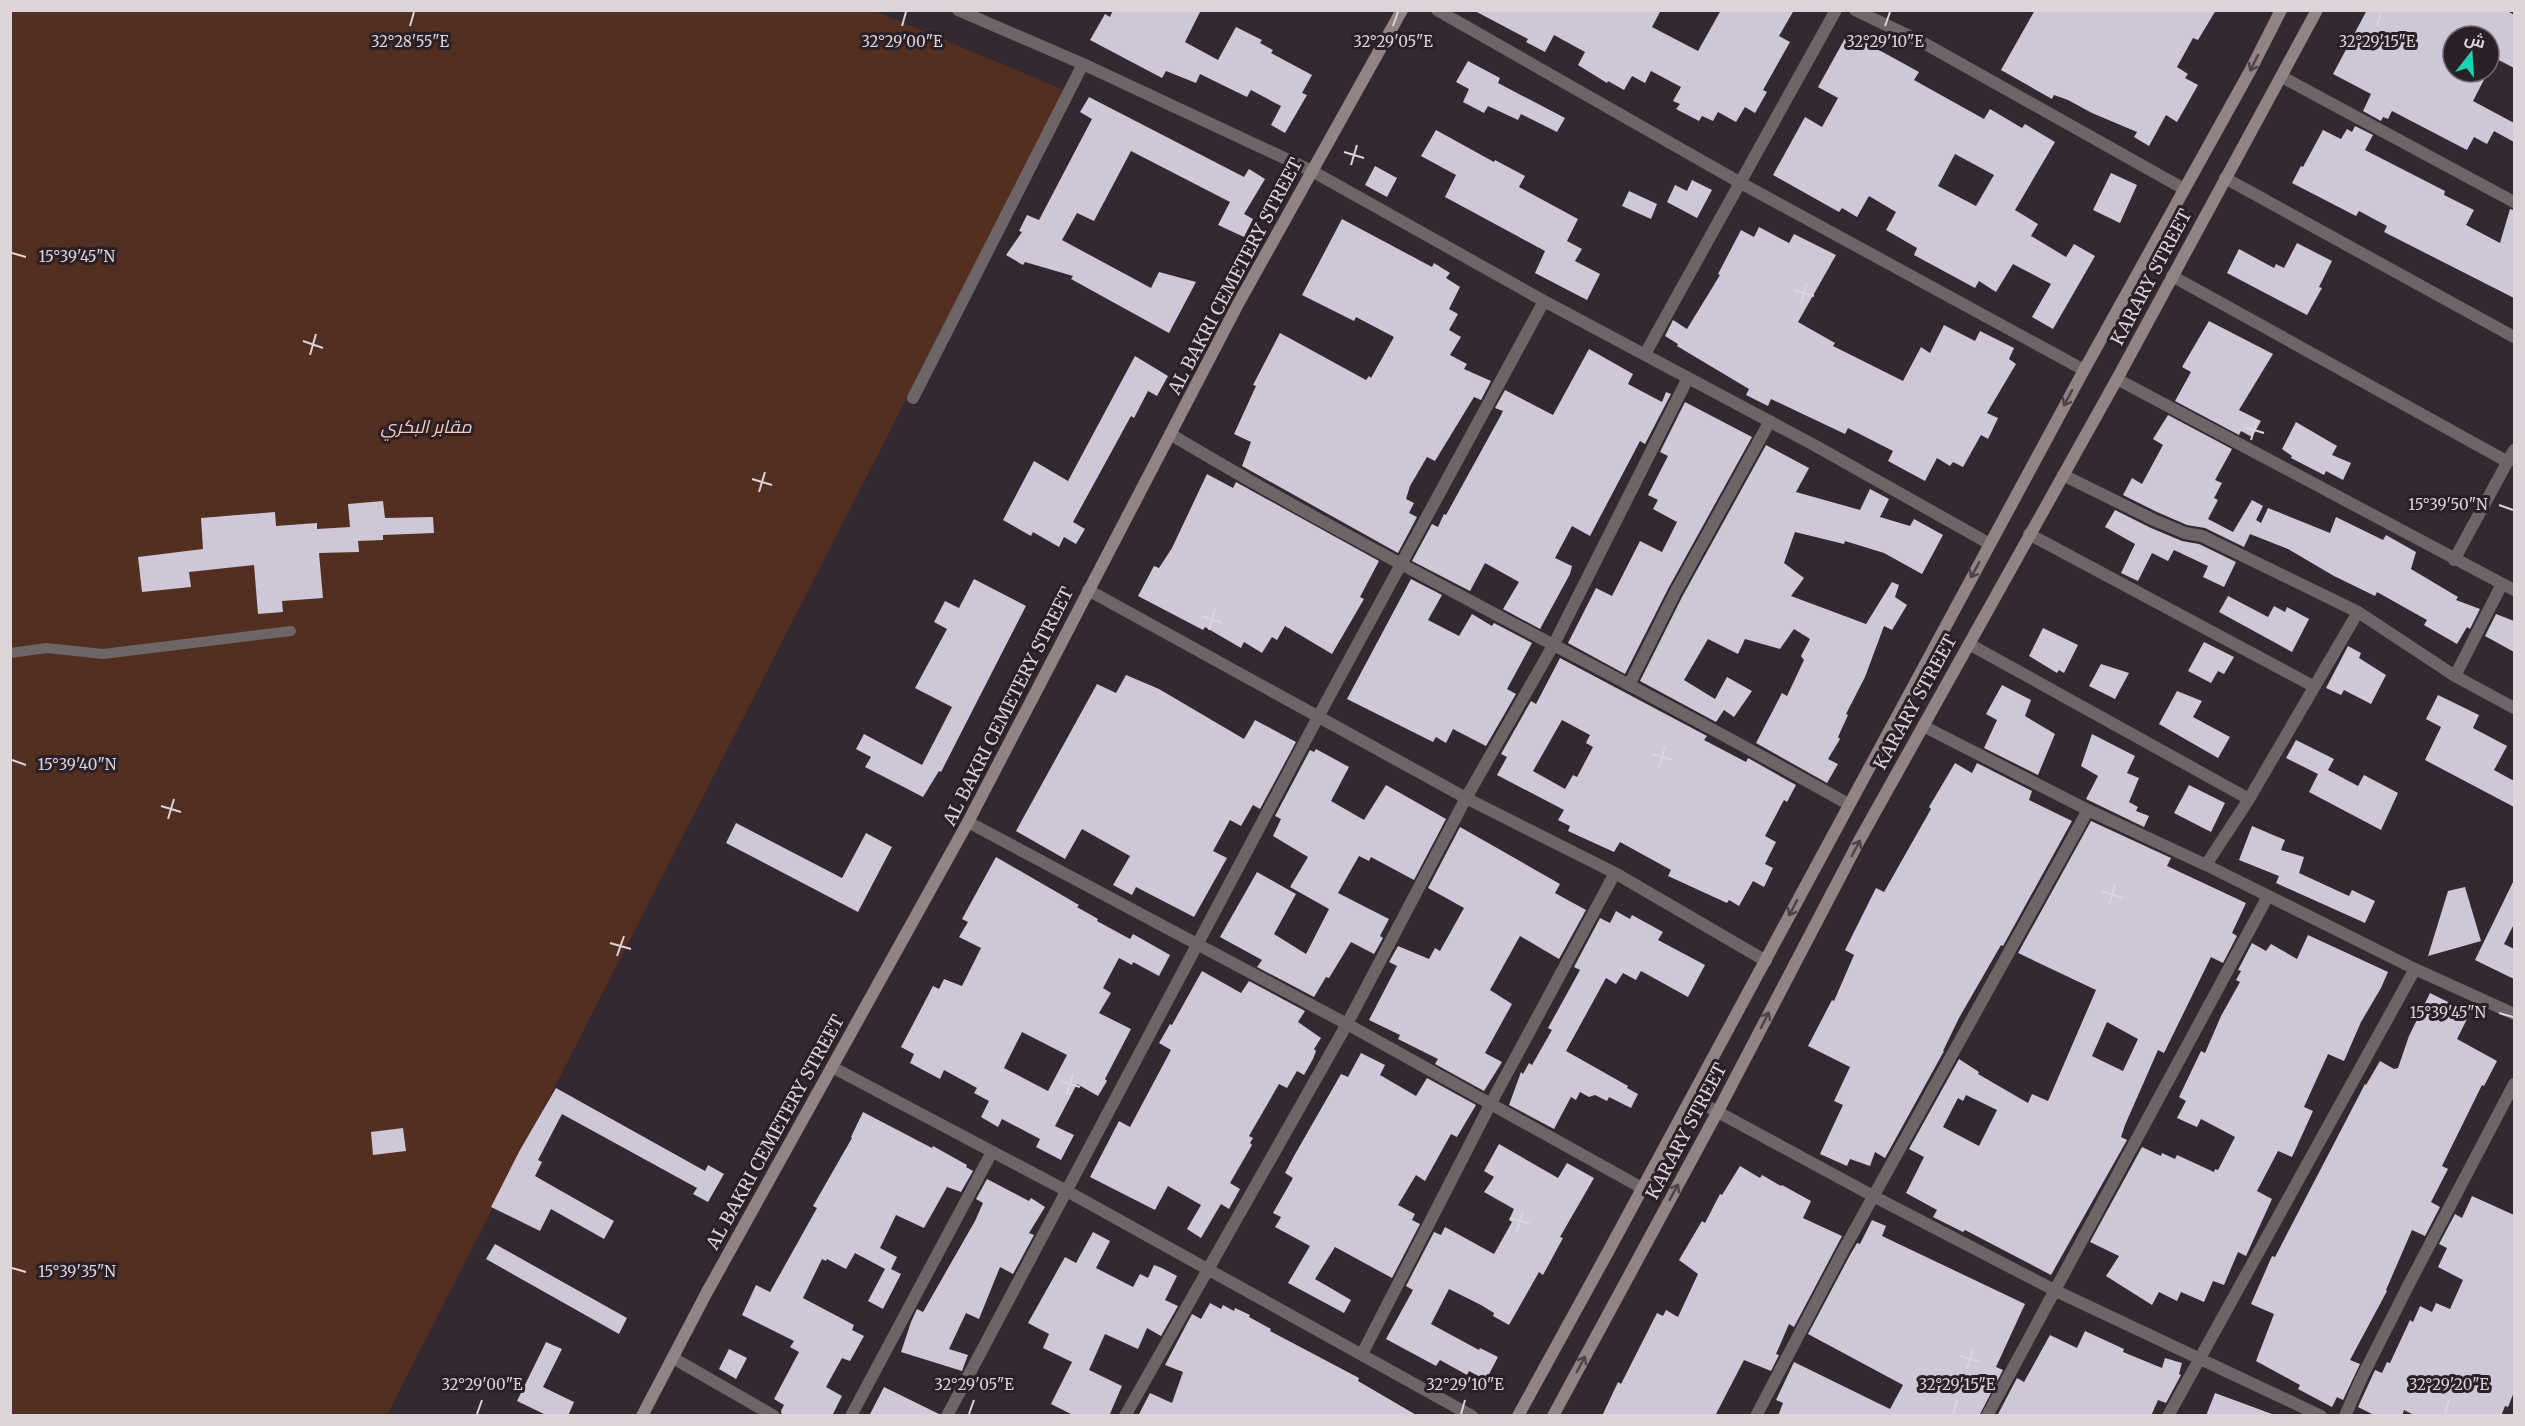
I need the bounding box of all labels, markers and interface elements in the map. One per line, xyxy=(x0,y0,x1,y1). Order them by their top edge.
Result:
north arrow xyxy=(2441,24,2501,84)
text: ش xyxy=(2463,27,2488,52)
text: 32°28'55"E xyxy=(371,32,449,51)
text: 32°29'00"E xyxy=(862,32,943,51)
text: 32°29'05"E xyxy=(1353,32,1433,51)
text: 32°29'10"E xyxy=(1846,32,1924,51)
text: 32°29'15"E xyxy=(2339,32,2416,51)
one-way arrow xyxy=(2248,53,2260,71)
street label: AL BAKRI CEMETERY STREET xyxy=(1162,153,1308,399)
street label: KARARY STREET xyxy=(2105,205,2197,349)
text: 15°39'45"N xyxy=(39,247,116,266)
one-way arrow xyxy=(2062,389,2073,407)
park label: مقابر البكري xyxy=(381,415,472,441)
text: 15°39'50"N xyxy=(2408,495,2488,514)
one-way arrow xyxy=(1969,561,1981,578)
street label: AL BAKRI CEMETERY STREET xyxy=(937,582,1079,830)
street label: KARARY STREET xyxy=(1868,630,1962,774)
text: 15°39'40"N xyxy=(38,755,117,774)
one-way arrow xyxy=(1851,839,1862,857)
one-way arrow xyxy=(1787,899,1799,916)
text: 15°39'45"N xyxy=(2410,1003,2487,1022)
street label: AL BAKRI CEMETERY STREET xyxy=(700,1010,849,1254)
one-way arrow xyxy=(1760,1012,1771,1030)
street label: KARARY STREET xyxy=(1640,1059,1732,1203)
one-way arrow xyxy=(1669,1184,1680,1202)
text: 15°39'35"N xyxy=(38,1262,116,1281)
one-way arrow xyxy=(1575,1356,1587,1373)
text: 32°29'00"E xyxy=(442,1375,523,1394)
text: 32°29'05"E xyxy=(934,1375,1014,1394)
text: 32°29'10"E xyxy=(1426,1375,1504,1394)
text: 32°29'15"E xyxy=(1919,1375,1996,1394)
text: 32°29'20"E xyxy=(2409,1375,2490,1394)

